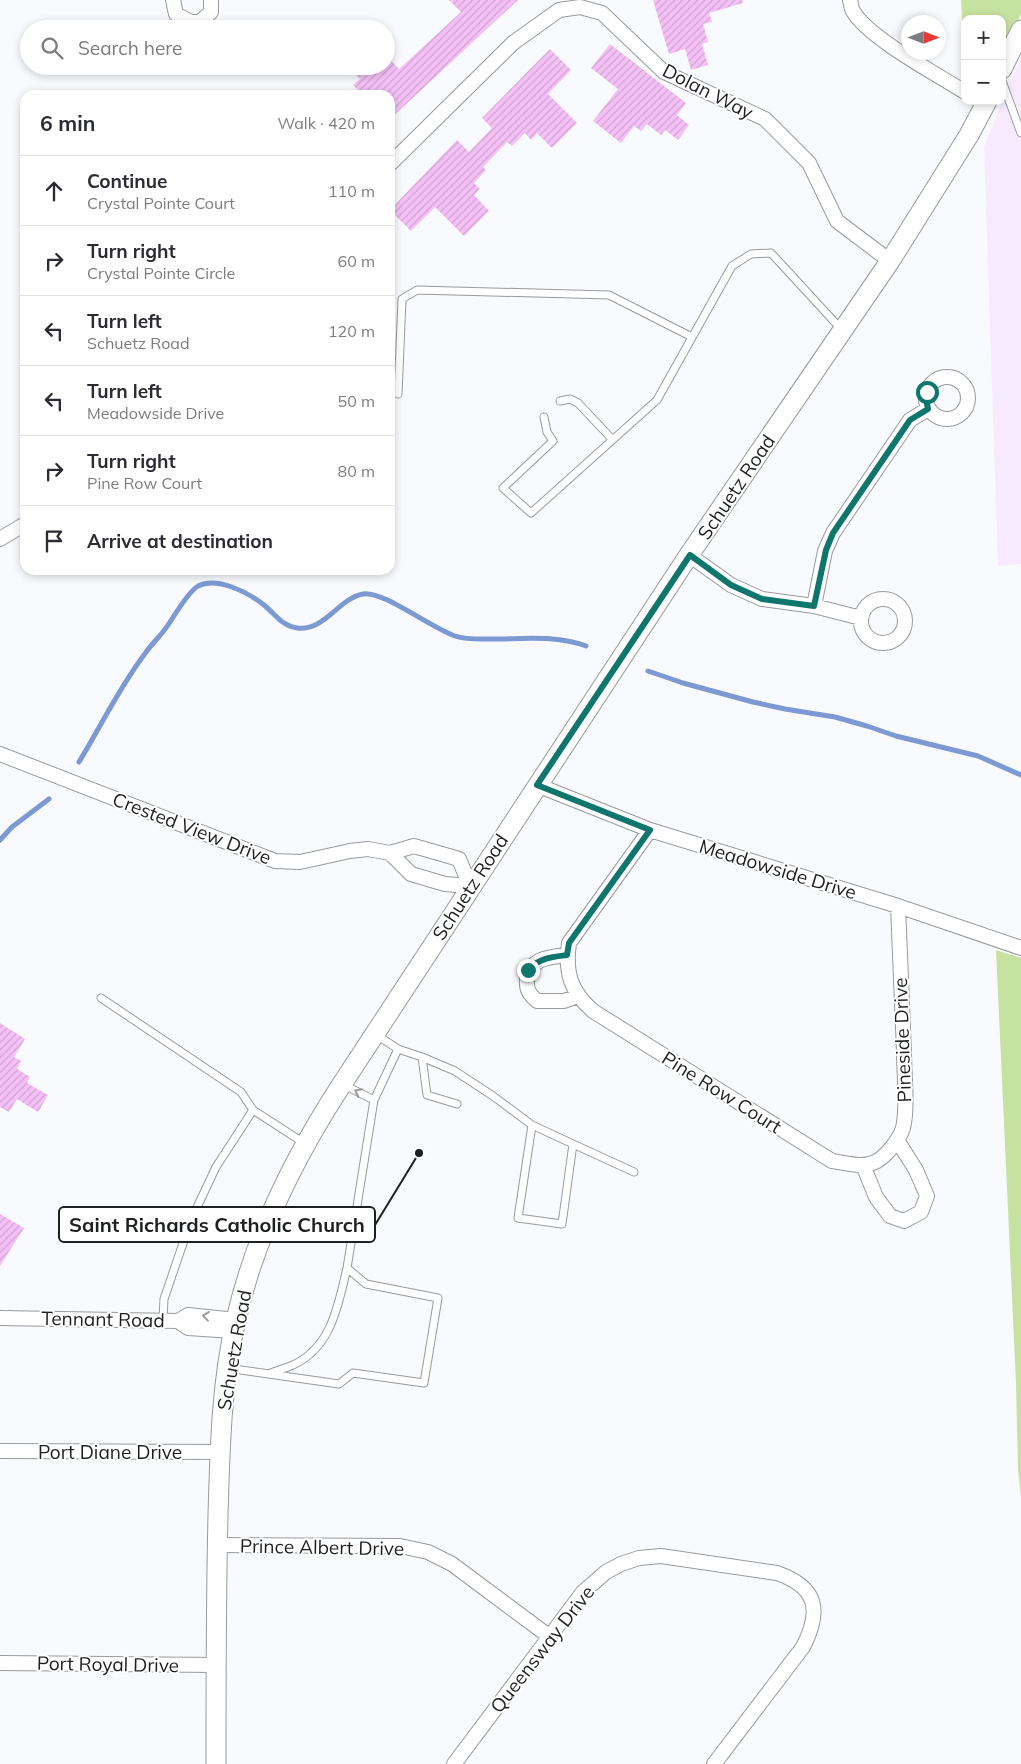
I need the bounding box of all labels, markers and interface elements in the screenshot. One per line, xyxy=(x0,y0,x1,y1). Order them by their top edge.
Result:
north arrow xyxy=(901,15,946,60)
map controls xyxy=(961,15,1006,105)
button: + xyxy=(961,15,1006,60)
search box xyxy=(20,20,395,75)
icon: search xyxy=(38,34,66,62)
text: Search here xyxy=(78,36,182,60)
street label: Dolan Way xyxy=(659,58,757,124)
button: − xyxy=(961,60,1006,105)
text: 6 min xyxy=(40,110,95,136)
text: Walk · 420 m xyxy=(277,113,375,133)
text: Continue xyxy=(87,169,167,193)
icon: ahead xyxy=(40,177,68,205)
text: 110 m xyxy=(328,181,375,201)
text: Crystal Pointe Court xyxy=(87,193,235,213)
text: Turn right xyxy=(87,239,176,263)
icon: right xyxy=(40,247,68,275)
text: 60 m xyxy=(338,251,375,271)
text: Crystal Pointe Circle xyxy=(87,263,235,283)
text: Turn left xyxy=(87,309,162,333)
icon: left xyxy=(40,317,68,345)
text: 120 m xyxy=(328,321,375,341)
text: Schuetz Road xyxy=(87,333,190,353)
text: Turn left xyxy=(87,379,162,403)
route start xyxy=(916,381,939,404)
icon: left xyxy=(40,387,68,415)
text: 50 m xyxy=(338,391,375,411)
text: Meadowside Drive xyxy=(87,403,224,423)
street label: Schuetz Road xyxy=(692,430,780,544)
text: Turn right xyxy=(87,449,176,473)
icon: right xyxy=(40,457,68,485)
text: 80 m xyxy=(338,461,375,481)
text: Pine Row Court xyxy=(87,473,202,493)
icon: arrive xyxy=(40,527,68,555)
text: Arrive at destination xyxy=(87,529,273,553)
street label: Crested View Drive xyxy=(109,787,275,869)
street label: Schuetz Road xyxy=(427,829,513,945)
street label: Meadowside Drive xyxy=(697,834,859,904)
route end xyxy=(517,959,540,982)
street label: Pineside Drive xyxy=(888,977,916,1103)
street label: Pine Row Court xyxy=(658,1046,787,1139)
one-way arrow xyxy=(354,1088,363,1098)
callout: Saint Richards Catholic Church xyxy=(59,1207,375,1242)
text: Saint Richards Catholic Church xyxy=(69,1212,365,1237)
street label: Schuetz Road xyxy=(212,1288,256,1412)
street label: Tennant Road xyxy=(41,1306,165,1332)
one-way arrow xyxy=(202,1311,210,1322)
street label: Port Diane Drive xyxy=(38,1440,182,1464)
street label: Prince Albert Drive xyxy=(240,1534,404,1560)
street label: Queensway Drive xyxy=(485,1580,599,1718)
street label: Port Royal Drive xyxy=(37,1651,179,1677)

